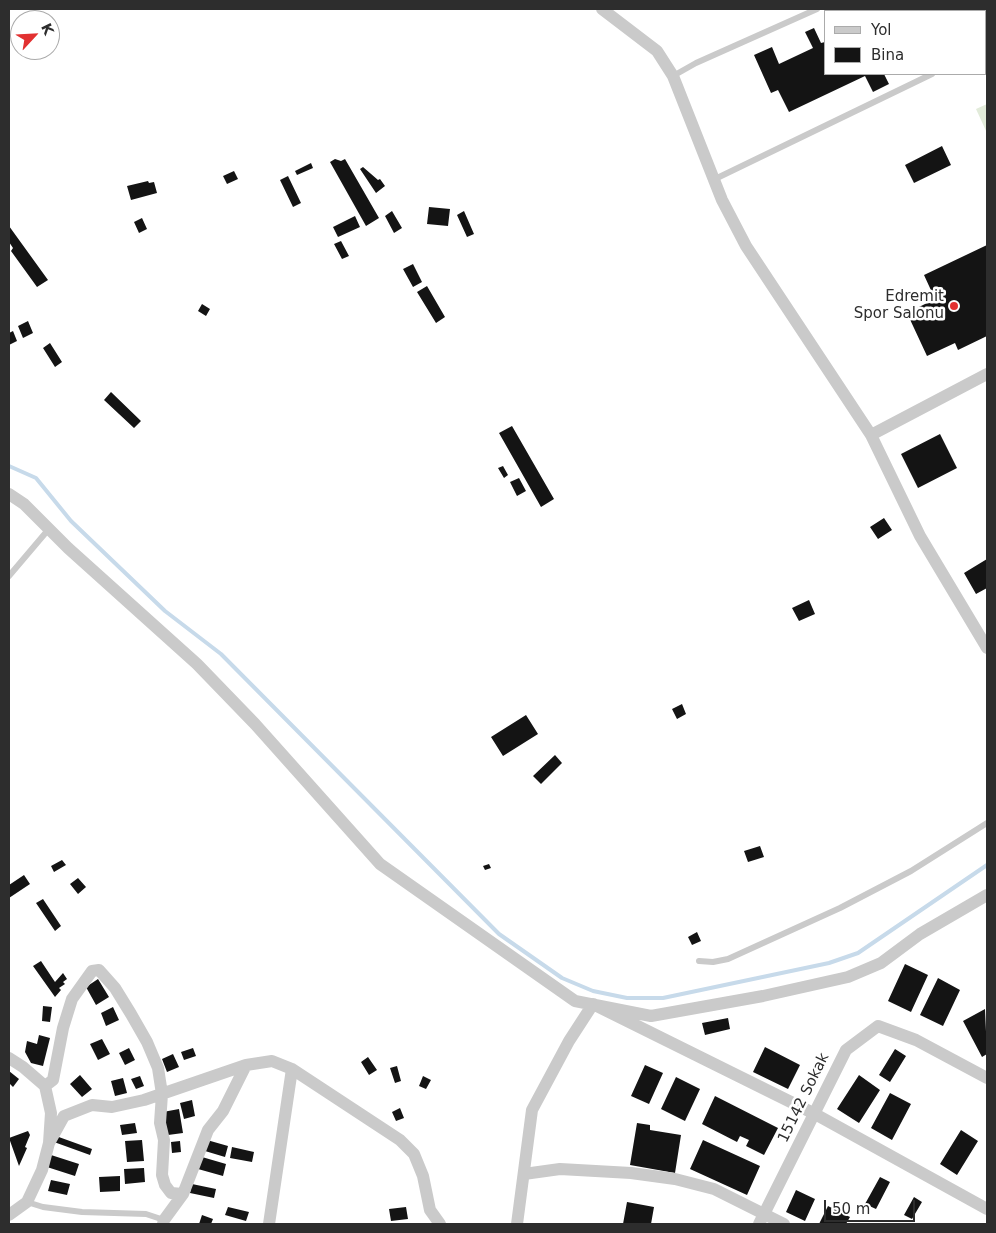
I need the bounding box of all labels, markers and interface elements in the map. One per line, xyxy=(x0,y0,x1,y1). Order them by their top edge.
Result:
north arrow xyxy=(10,10,60,60)
legend xyxy=(824,10,986,75)
text: K xyxy=(38,21,57,37)
text: Yol xyxy=(871,21,892,39)
text: Bina xyxy=(871,46,904,64)
place label: Edremit Spor Salonu xyxy=(854,288,944,323)
marker: Edremit Spor Salonu xyxy=(948,300,960,312)
street label: 15142 Sokak xyxy=(775,1050,833,1146)
scale bar xyxy=(826,1190,917,1222)
text: 50 m xyxy=(832,1200,870,1218)

